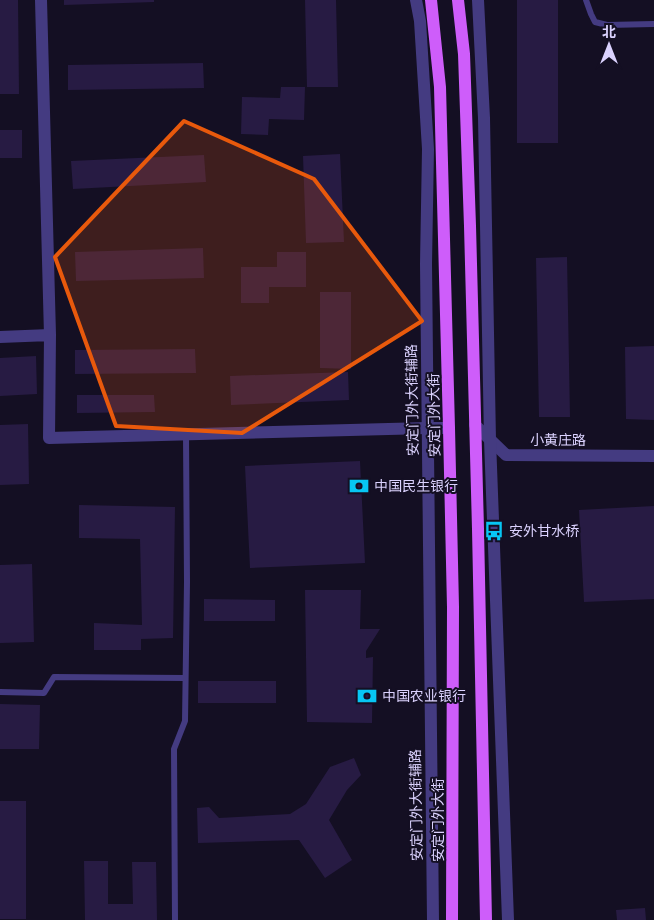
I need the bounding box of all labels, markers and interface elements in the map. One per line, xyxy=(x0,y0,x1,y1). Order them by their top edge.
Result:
north arrow xyxy=(584,20,634,70)
text: 北 xyxy=(602,24,616,40)
street label: 安定门外大街辅路 xyxy=(403,344,421,456)
street label: 安定门外大街 xyxy=(425,373,443,457)
street label: 小黄庄路 xyxy=(530,432,586,448)
bank icon: 中国民生银行 xyxy=(348,475,370,497)
place label: 中国民生银行 xyxy=(374,478,458,494)
bus stop icon: 安外甘水桥 xyxy=(483,520,505,542)
place label: 安外甘水桥 xyxy=(509,523,579,539)
bank icon: 中国农业银行 xyxy=(356,685,378,707)
place label: 中国农业银行 xyxy=(382,688,466,704)
street label: 安定门外大街辅路 xyxy=(407,749,425,861)
street label: 安定门外大街 xyxy=(430,778,446,862)

